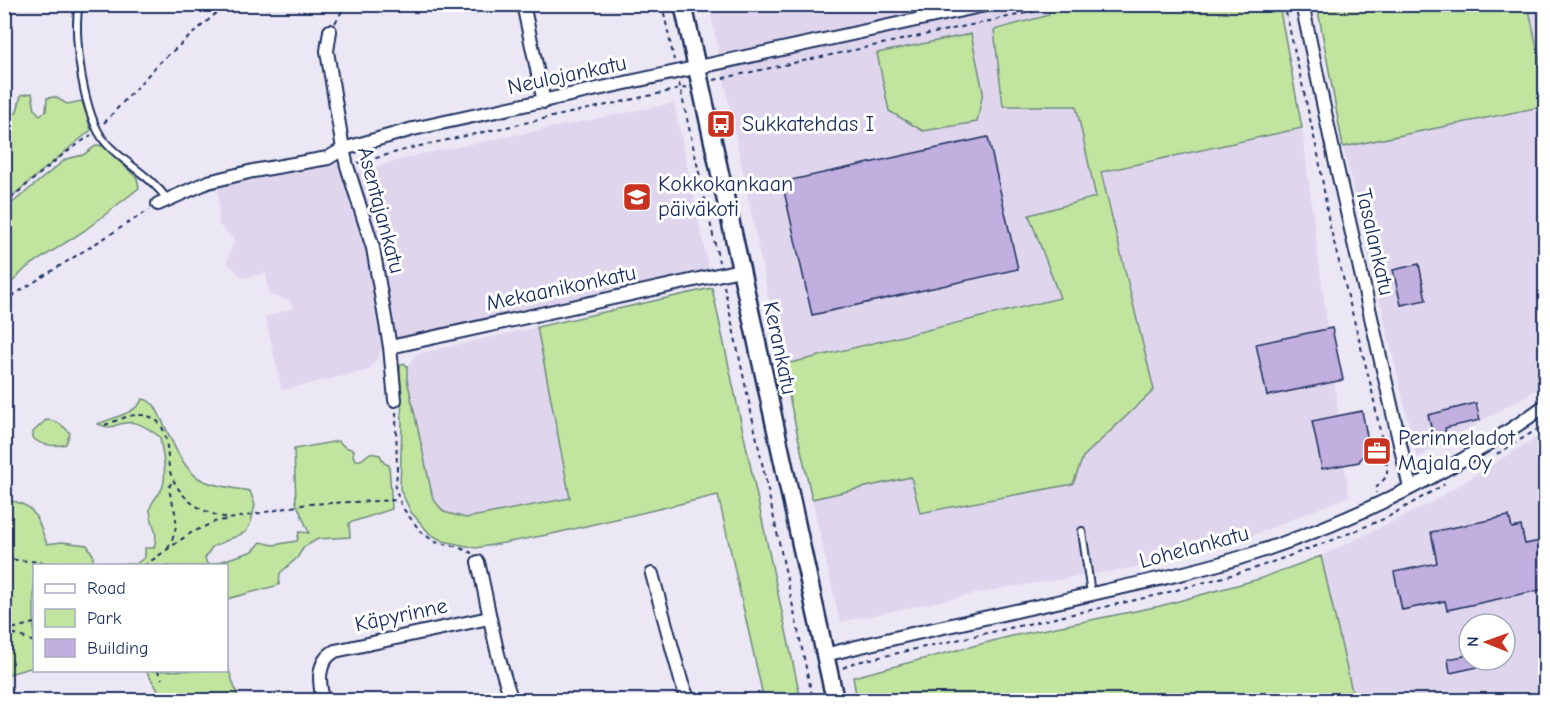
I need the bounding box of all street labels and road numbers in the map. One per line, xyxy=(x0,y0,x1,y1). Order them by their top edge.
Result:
street label: Neulojankatu xyxy=(505,50,629,100)
street label: Asentajankatu xyxy=(352,144,410,276)
street label: Tasalankatu xyxy=(1350,186,1400,298)
street label: Mekaanikonkatu xyxy=(484,259,638,317)
street label: Kerankatu xyxy=(757,299,803,397)
street label: Lohelankatu xyxy=(1136,520,1252,574)
street label: Käpyrinne xyxy=(352,592,450,638)

